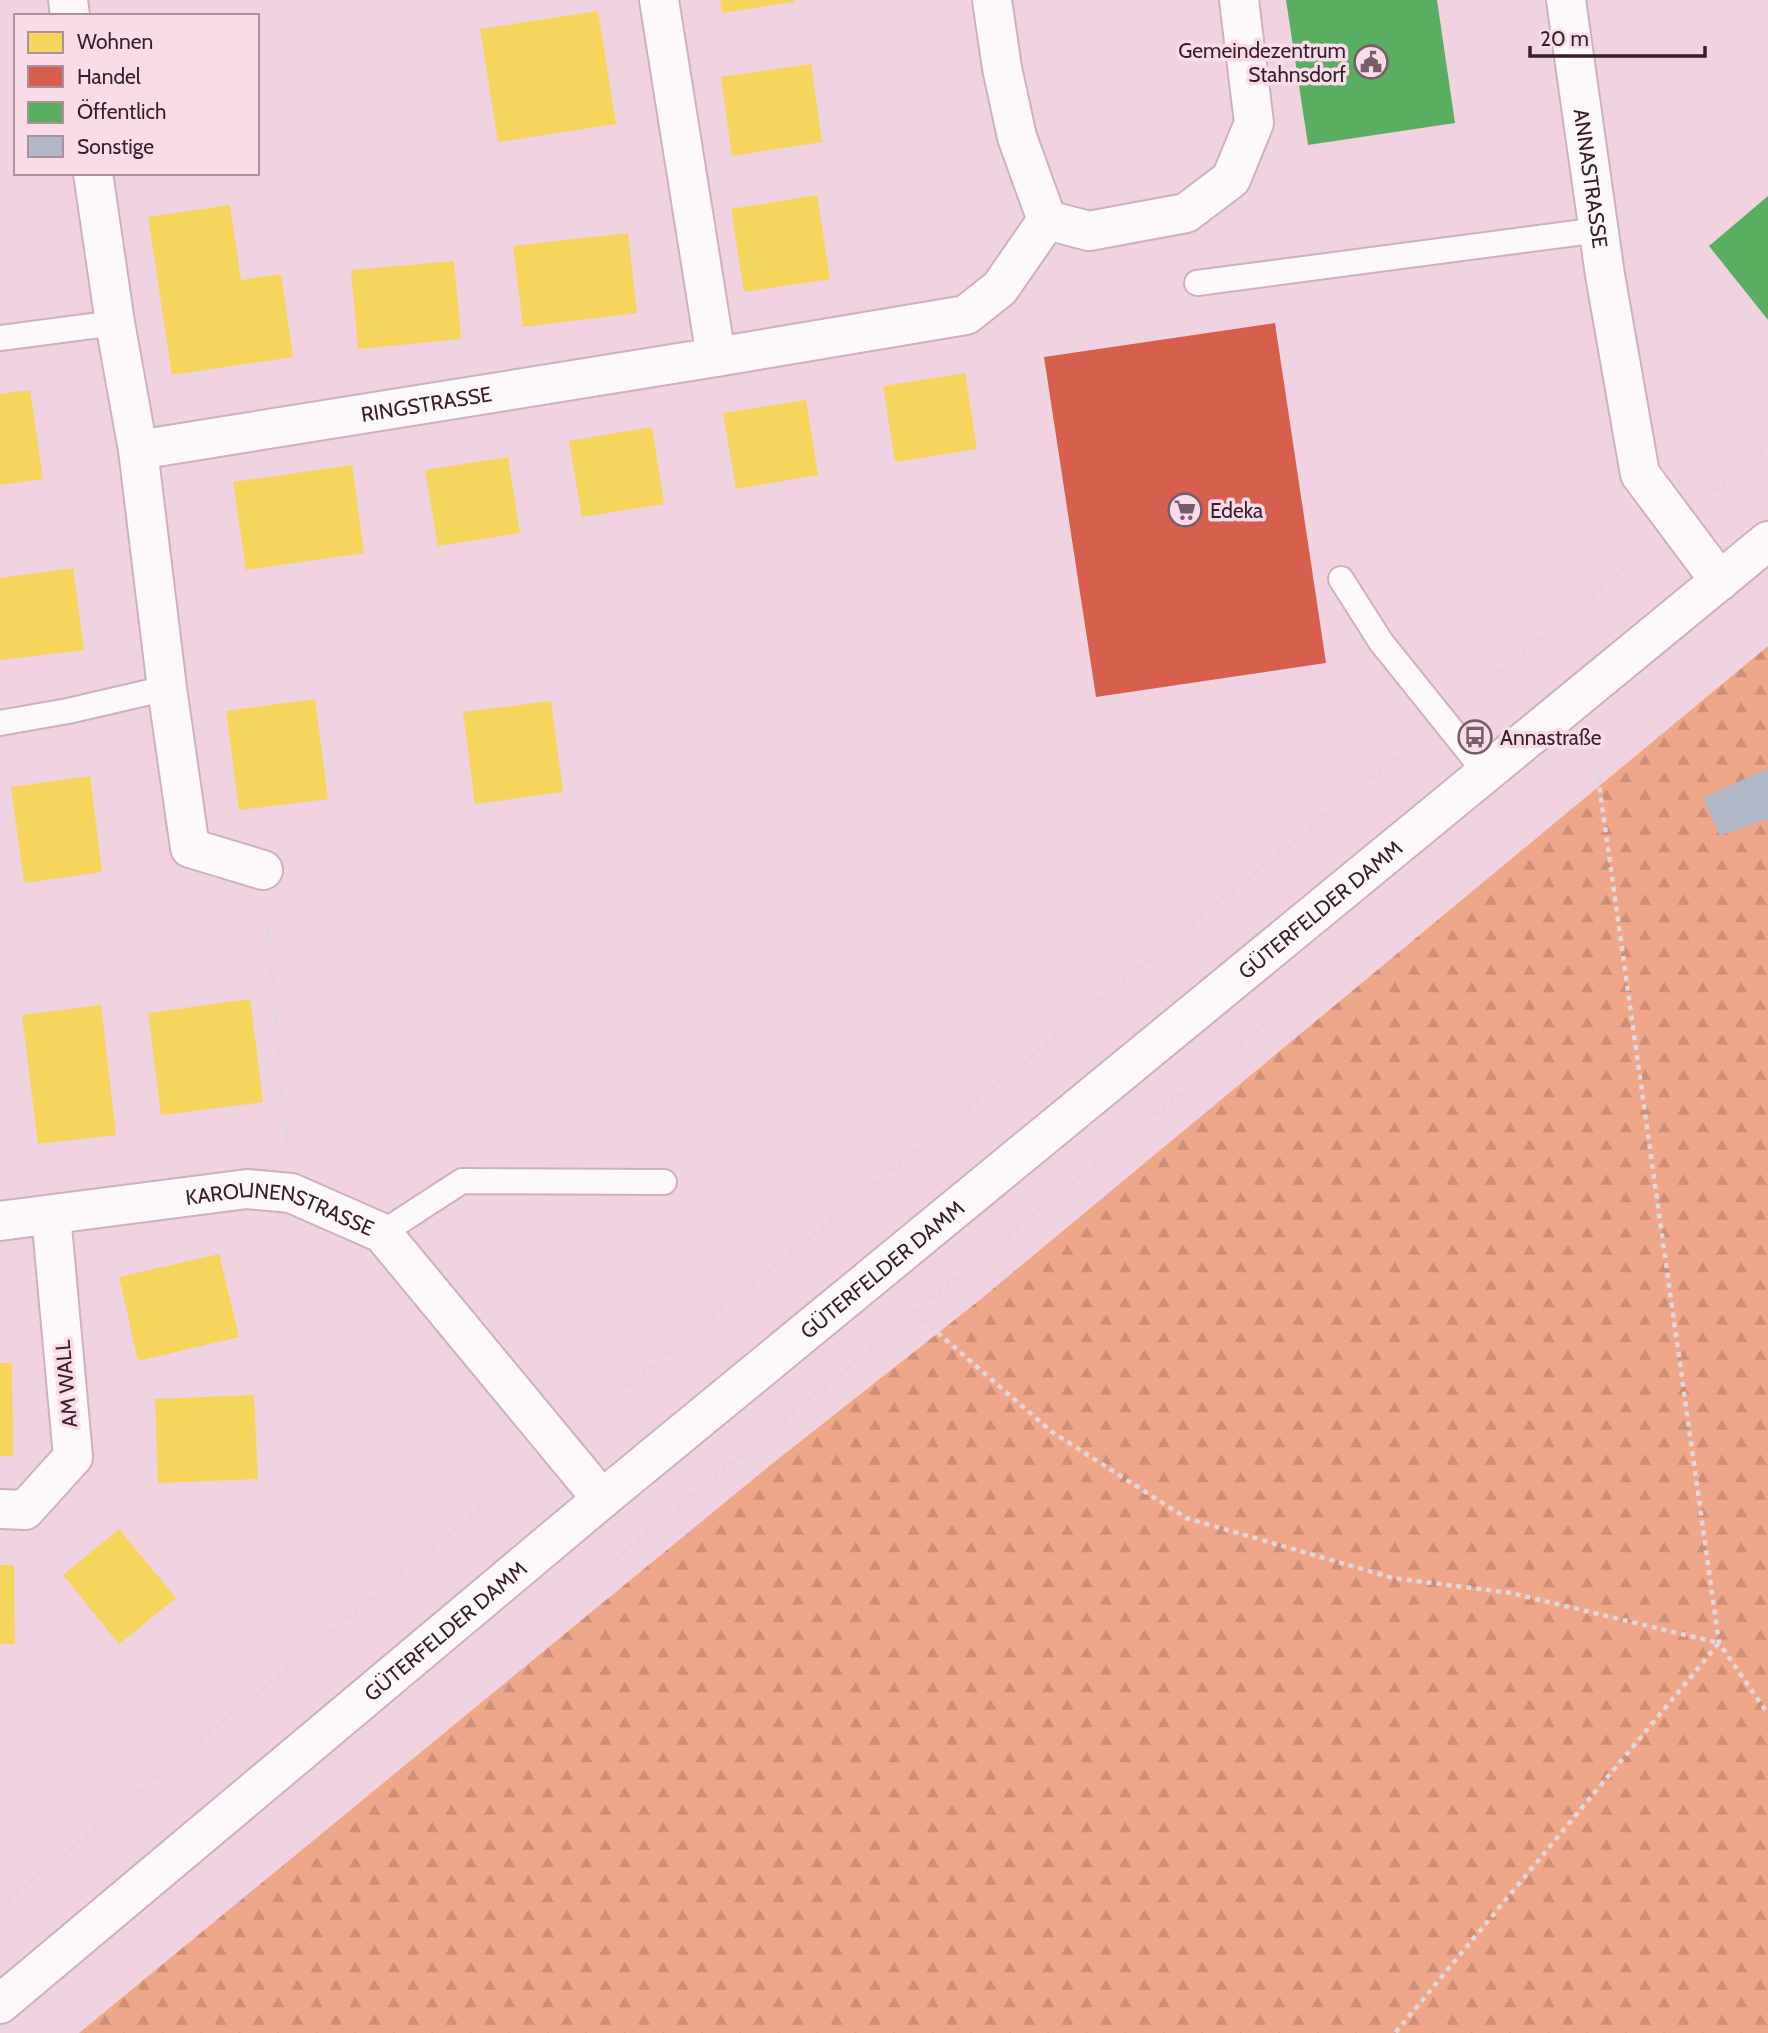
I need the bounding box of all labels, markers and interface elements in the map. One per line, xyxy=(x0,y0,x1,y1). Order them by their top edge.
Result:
legend xyxy=(14,14,259,175)
scale bar xyxy=(1530,14,1705,58)
text: 20 m xyxy=(1540,26,1589,51)
text: Wohnen xyxy=(77,29,153,54)
place label: Gemeindezentrum Stahnsdorf xyxy=(1178,38,1346,87)
public building icon: Gemeindezentrum Stahnsdorf xyxy=(1352,43,1390,81)
text: Handel xyxy=(77,64,141,89)
text: Öffentlich xyxy=(77,99,166,124)
street label: ANNASTRASSE xyxy=(1569,107,1614,250)
text: Sonstige xyxy=(77,134,154,159)
street label: RINGSTRASSE xyxy=(359,381,494,426)
supermarket icon: Edeka xyxy=(1166,491,1204,529)
place label: Edeka xyxy=(1210,498,1263,523)
bus stop icon: Annastraße xyxy=(1456,718,1494,756)
place label: Annastraße xyxy=(1500,725,1602,750)
street label: GÜTERFELDER DAMM xyxy=(1233,835,1407,984)
street label: KAROLINENSTRASSE xyxy=(184,1176,378,1241)
street label: GÜTERFELDER DAMM xyxy=(795,1195,969,1344)
street label: AM WALL xyxy=(50,1339,82,1429)
street label: GÜTERFELDER DAMM xyxy=(359,1555,531,1706)

